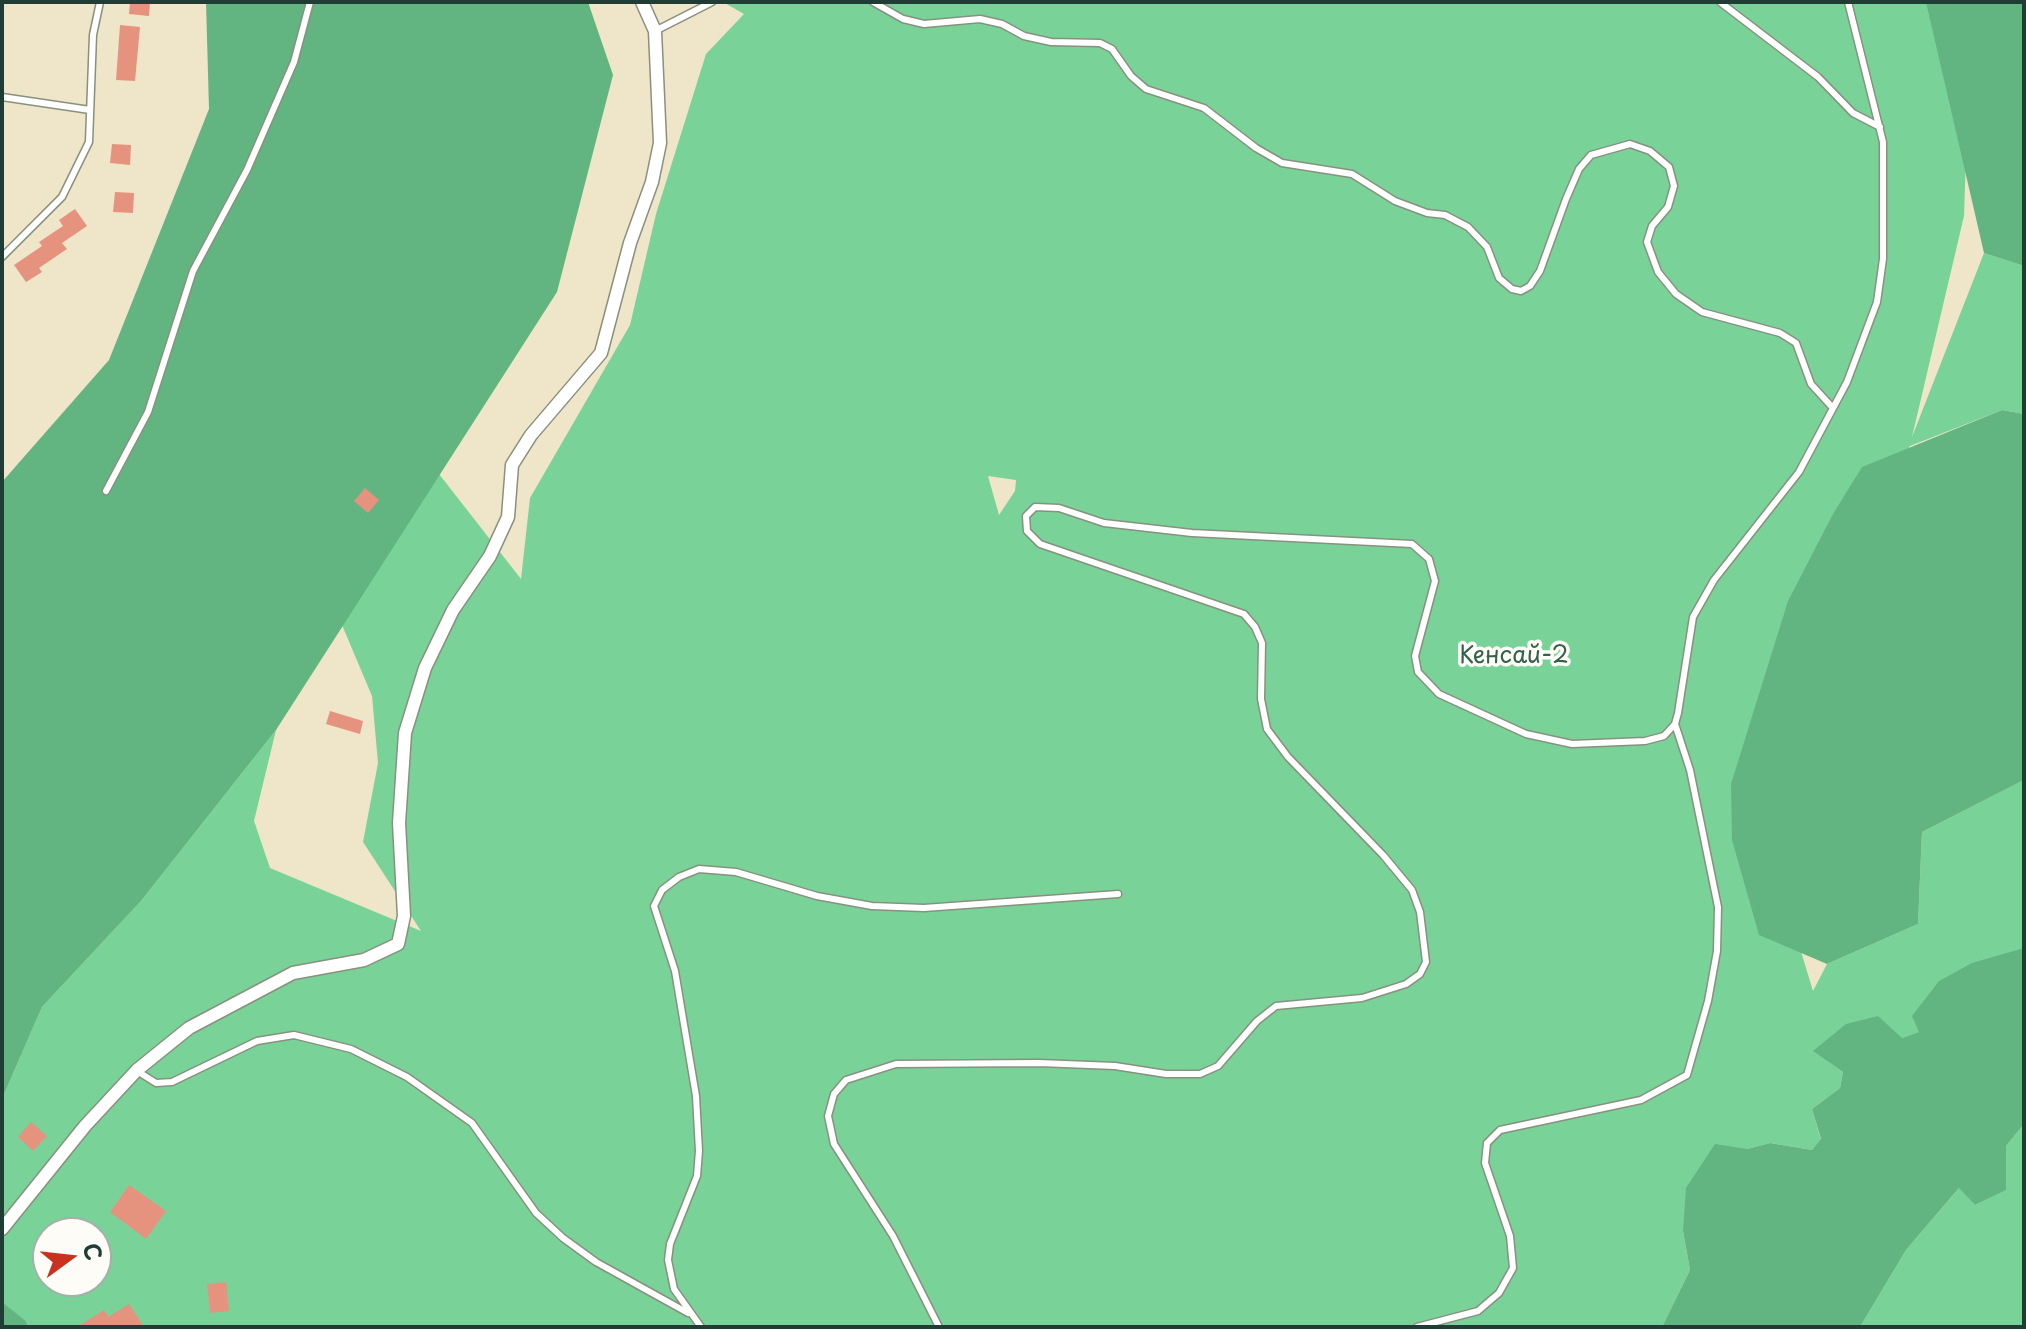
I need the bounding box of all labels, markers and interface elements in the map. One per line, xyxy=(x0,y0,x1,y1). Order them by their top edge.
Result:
park label: Кенсай-2 xyxy=(1459,642,1569,670)
north arrow xyxy=(32,1217,112,1297)
text: С xyxy=(76,1239,112,1263)

